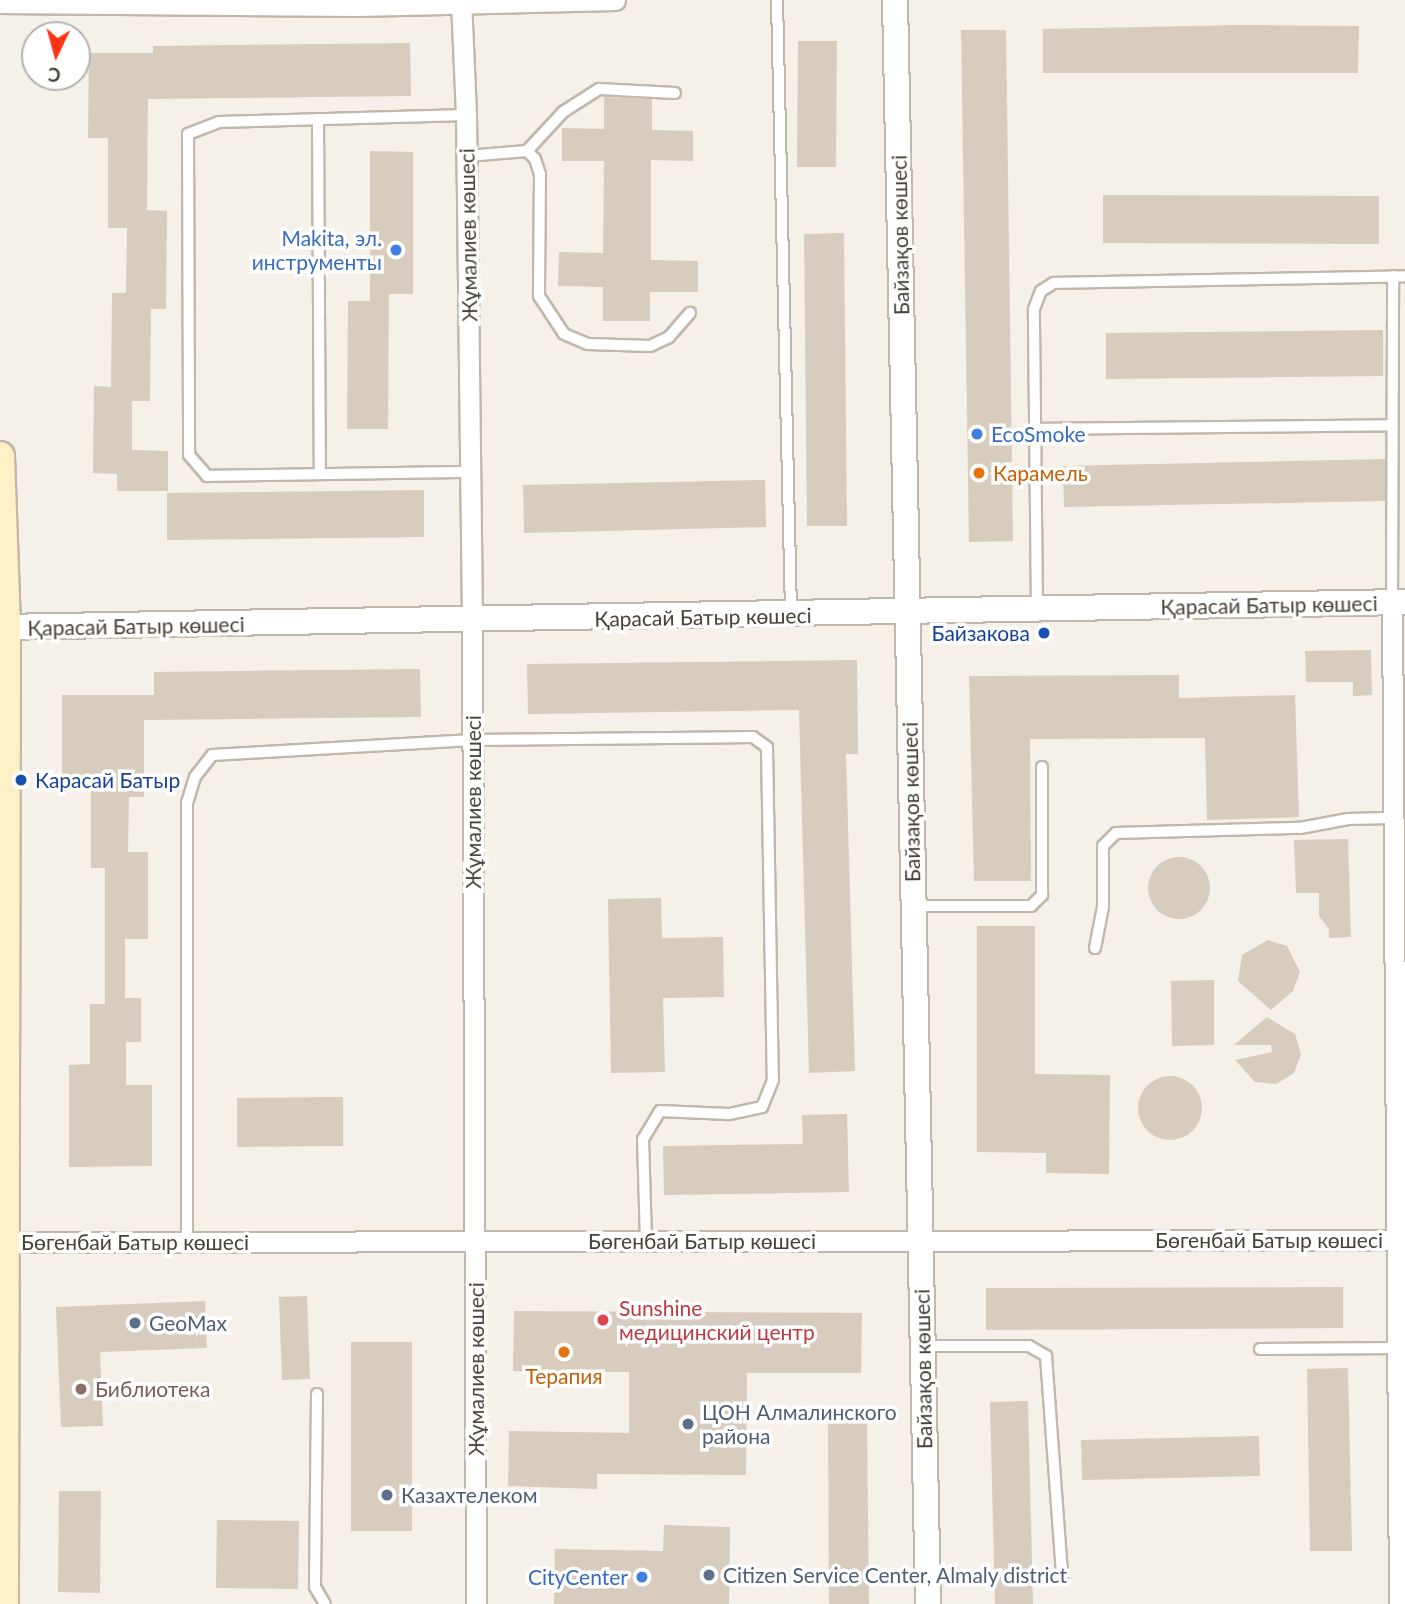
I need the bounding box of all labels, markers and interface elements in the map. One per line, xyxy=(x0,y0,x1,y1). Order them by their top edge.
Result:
north arrow xyxy=(21,21,91,91)
text: С xyxy=(47,63,62,87)
street label: Жұмалиев көшесі xyxy=(454,148,482,322)
street label: Байзақов көшесі xyxy=(886,155,914,315)
place label: Makita, эл. инструменты xyxy=(252,225,382,275)
marker: Makita, эл. инструменты xyxy=(388,242,404,258)
place label: EcoSmoke xyxy=(991,421,1086,447)
marker: EcoSmoke xyxy=(969,426,985,442)
place label: Карамель xyxy=(993,460,1088,486)
marker: Карамель xyxy=(971,465,987,481)
street label: Қарасай Батыр көшесі xyxy=(1160,591,1378,619)
street label: Қарасай Батыр көшесі xyxy=(594,603,812,631)
street label: Қарасай Батыр көшесі xyxy=(27,612,245,640)
place label: Байзакова xyxy=(931,620,1030,646)
marker: Байзакова xyxy=(1036,625,1052,641)
street label: Жұмалиев көшесі xyxy=(460,715,486,889)
street label: Байзақов көшесі xyxy=(897,722,925,882)
place label: Карасай Батыр xyxy=(35,767,180,793)
marker: Карасай Батыр xyxy=(13,772,29,788)
street label: Бөгенбай Батыр көшесі xyxy=(1155,1227,1383,1253)
street label: Бөгенбай Батыр көшесі xyxy=(588,1228,816,1254)
street label: Бөгенбай Батыр көшесі xyxy=(21,1229,249,1255)
street label: Жұмалиев көшесі xyxy=(463,1282,489,1456)
street label: Байзақов көшесі xyxy=(909,1289,937,1449)
place label: Sunshine медицинский центр xyxy=(619,1295,815,1345)
place label: GeoMax xyxy=(149,1310,227,1336)
marker: Sunshine медицинский центр xyxy=(593,1310,613,1330)
marker: GeoMax xyxy=(127,1315,143,1331)
marker: Терапия xyxy=(556,1344,572,1360)
place label: Терапия xyxy=(525,1363,603,1389)
place label: Библиотека xyxy=(95,1376,210,1402)
marker: Библиотека xyxy=(73,1381,89,1397)
place label: ЦОН Алмалинского района xyxy=(702,1399,897,1449)
marker: ЦОН Алмалинского района xyxy=(680,1416,696,1432)
place label: Казахтелеком xyxy=(401,1482,537,1508)
marker: Казахтелеком xyxy=(379,1487,395,1503)
place label: Citizen Service Center, Almaly district xyxy=(723,1562,1068,1588)
place label: CityCenter xyxy=(528,1564,628,1590)
marker: Citizen Service Center, Almaly district xyxy=(701,1567,717,1583)
marker: CityCenter xyxy=(634,1569,650,1585)

